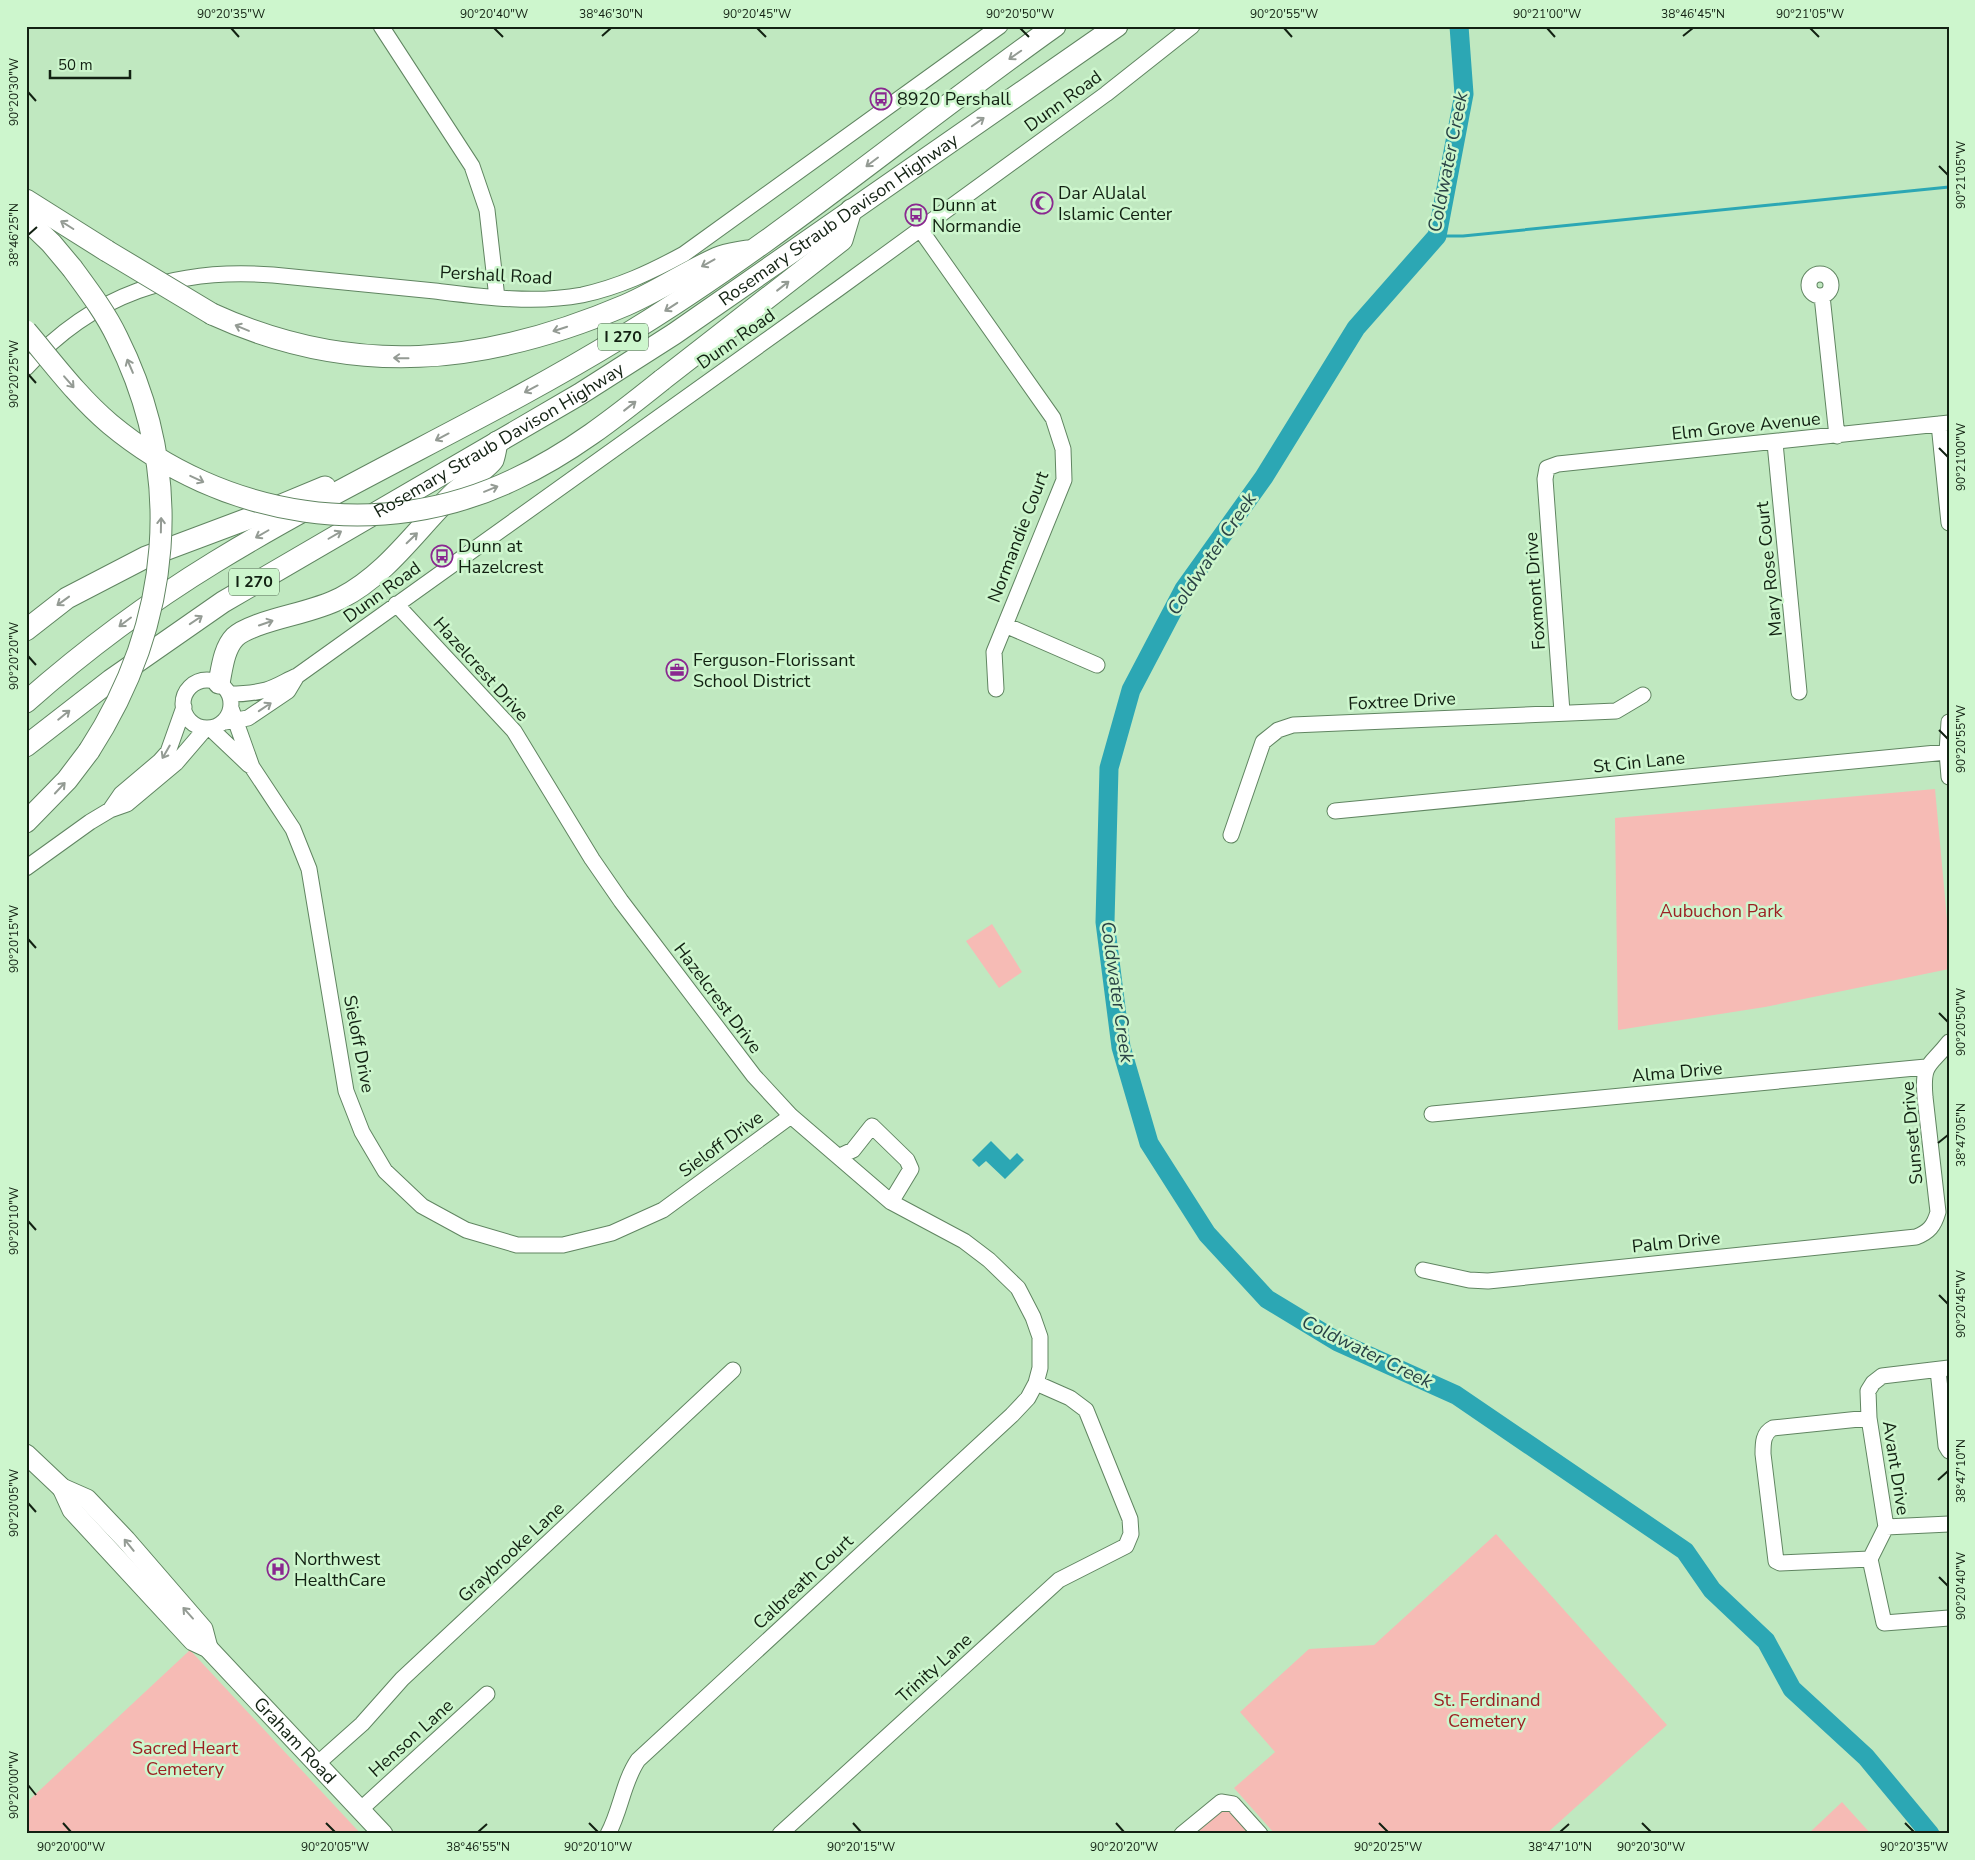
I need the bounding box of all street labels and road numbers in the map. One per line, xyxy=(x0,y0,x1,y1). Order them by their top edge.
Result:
street label: Dunn Road xyxy=(1019,65,1107,137)
street label: Rosemary Straub Davison Highway xyxy=(714,128,963,311)
street label: Pershall Road xyxy=(439,260,553,290)
street label: Dunn Road xyxy=(692,303,780,375)
road number: I 270 xyxy=(598,324,648,351)
street label: Rosemary Straub Davison Highway xyxy=(370,357,629,523)
street label: Elm Grove Avenue xyxy=(1670,406,1822,446)
street label: Normandie Court xyxy=(982,467,1054,606)
street label: Mary Rose Court xyxy=(1750,500,1788,638)
street label: Foxmont Drive xyxy=(1519,531,1551,651)
street label: Dunn Road xyxy=(338,556,426,628)
road number: I 270 xyxy=(229,568,279,596)
street label: Hazelcrest Drive xyxy=(428,612,534,726)
street label: Foxtree Drive xyxy=(1348,686,1456,716)
street label: St Cin Lane xyxy=(1592,745,1686,779)
street label: Hazelcrest Drive xyxy=(669,938,767,1058)
street label: Sieloff Drive xyxy=(338,993,380,1095)
street label: Alma Drive xyxy=(1631,1056,1723,1088)
street label: Sunset Drive xyxy=(1896,1081,1928,1185)
street label: Sieloff Drive xyxy=(674,1105,768,1183)
street label: Palm Drive xyxy=(1631,1225,1721,1259)
street label: Avant Drive xyxy=(1877,1419,1915,1517)
street label: Graybrooke Lane xyxy=(453,1496,569,1608)
street label: Calbreath Court xyxy=(748,1529,859,1635)
street label: Trinity Lane xyxy=(891,1628,977,1708)
street label: Graham Road xyxy=(248,1692,342,1789)
street label: Henson Lane xyxy=(364,1694,458,1782)

